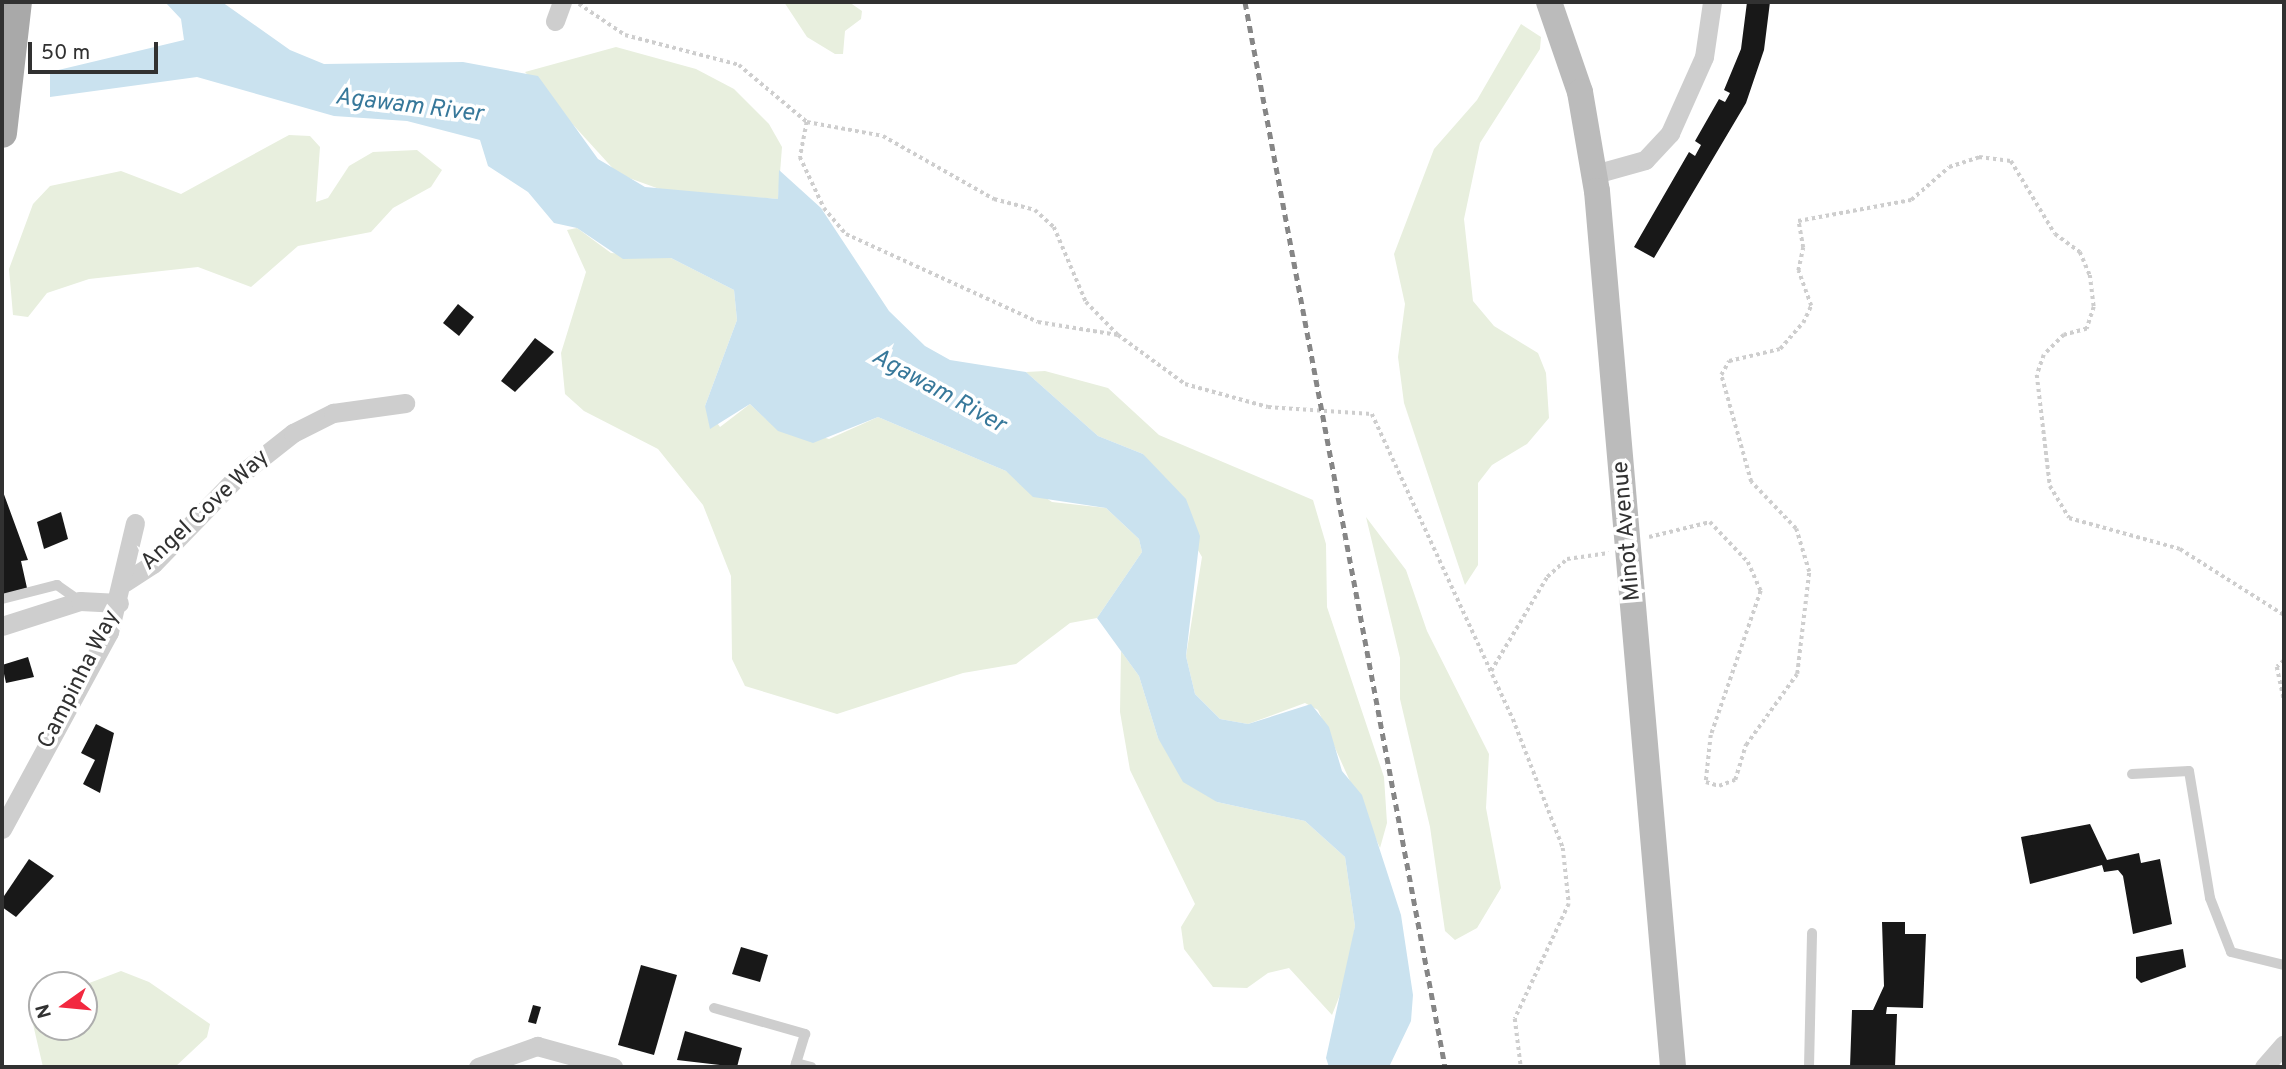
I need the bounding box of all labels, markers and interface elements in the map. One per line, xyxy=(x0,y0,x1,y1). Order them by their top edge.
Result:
scale bar xyxy=(32,28,161,72)
text: 50 m xyxy=(41,40,90,67)
water label: Agawam River xyxy=(333,84,485,130)
water label: Agawam River xyxy=(866,343,1010,441)
street label: Angel Cove Way xyxy=(136,444,276,578)
street label: Minot Avenue xyxy=(1608,459,1648,603)
street label: Campinha Way xyxy=(33,606,127,754)
north arrow xyxy=(28,971,98,1041)
text: N xyxy=(31,1001,58,1021)

